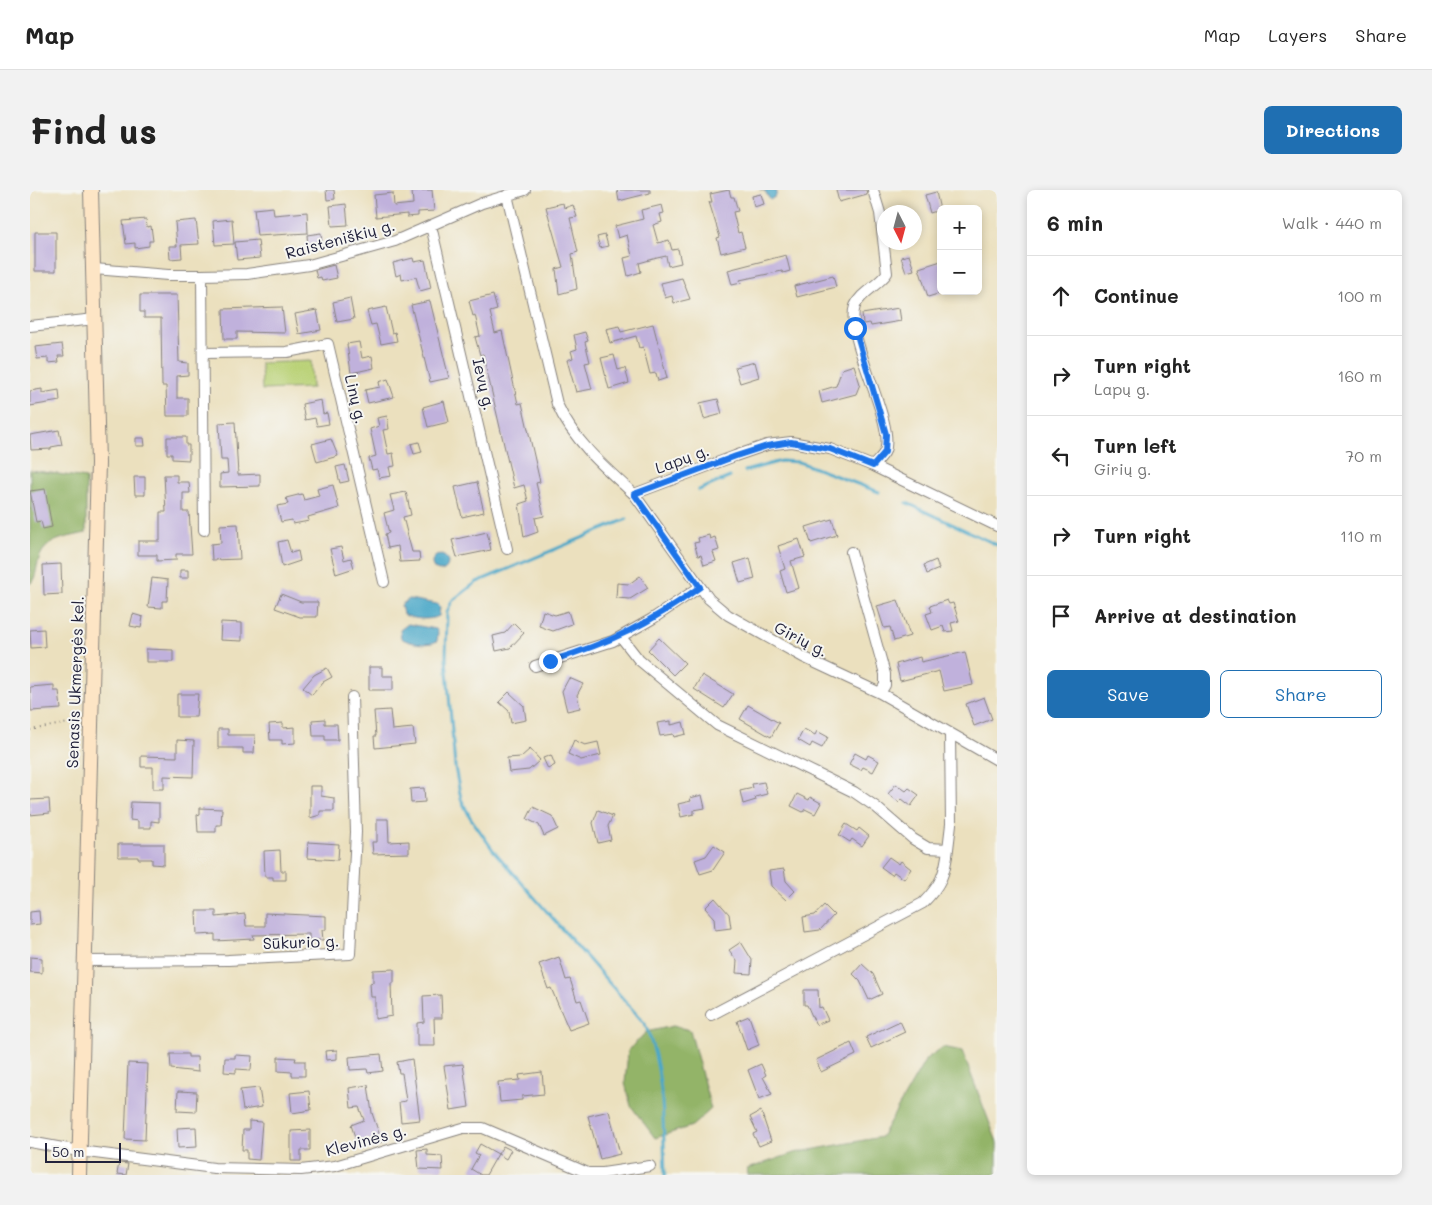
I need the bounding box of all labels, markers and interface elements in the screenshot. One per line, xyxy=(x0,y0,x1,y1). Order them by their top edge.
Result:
text: Map xyxy=(25,19,74,50)
text: Map xyxy=(1204,23,1240,47)
text: Layers xyxy=(1268,23,1327,47)
text: Share xyxy=(1355,23,1407,47)
button: Directions xyxy=(1264,106,1402,154)
text: Find us xyxy=(30,107,157,153)
north arrow xyxy=(877,205,922,250)
map controls xyxy=(937,205,982,295)
button: + xyxy=(937,205,982,250)
text: 6 min xyxy=(1047,209,1103,236)
text: Walk · 440 m xyxy=(1282,212,1382,233)
street label: Raisteniškių g. xyxy=(283,214,397,263)
button: − xyxy=(937,250,982,295)
icon: ahead xyxy=(1047,282,1075,310)
text: Continue xyxy=(1094,283,1179,308)
text: 100 m xyxy=(1337,285,1382,306)
route start xyxy=(844,317,867,340)
text: Turn right xyxy=(1094,353,1191,378)
street label: Ievų g. xyxy=(468,356,501,412)
icon: right xyxy=(1047,362,1075,390)
text: 160 m xyxy=(1337,365,1382,386)
street label: Linų g. xyxy=(341,372,372,426)
text: Lapų g. xyxy=(1094,378,1150,399)
text: Turn left xyxy=(1094,433,1177,458)
street label: Lapų g. xyxy=(652,439,712,478)
icon: left xyxy=(1047,442,1075,470)
text: 70 m xyxy=(1345,445,1382,466)
text: Girių g. xyxy=(1094,458,1152,479)
icon: right xyxy=(1047,522,1075,550)
text: Turn right xyxy=(1094,523,1191,548)
text: 110 m xyxy=(1340,525,1382,546)
street label: Senasis Ukmergės kel. xyxy=(61,595,88,769)
icon: arrive xyxy=(1047,602,1075,630)
text: Arrive at destination xyxy=(1094,603,1297,628)
street label: Girių g. xyxy=(771,616,832,661)
route end xyxy=(539,650,562,673)
button: Save xyxy=(1047,670,1210,718)
button: Share xyxy=(1220,670,1382,718)
street label: Sūkurio g. xyxy=(262,930,340,953)
street label: Klevinės g. xyxy=(323,1119,409,1160)
scale bar xyxy=(45,1140,121,1163)
text: 50 m xyxy=(52,1142,84,1161)

